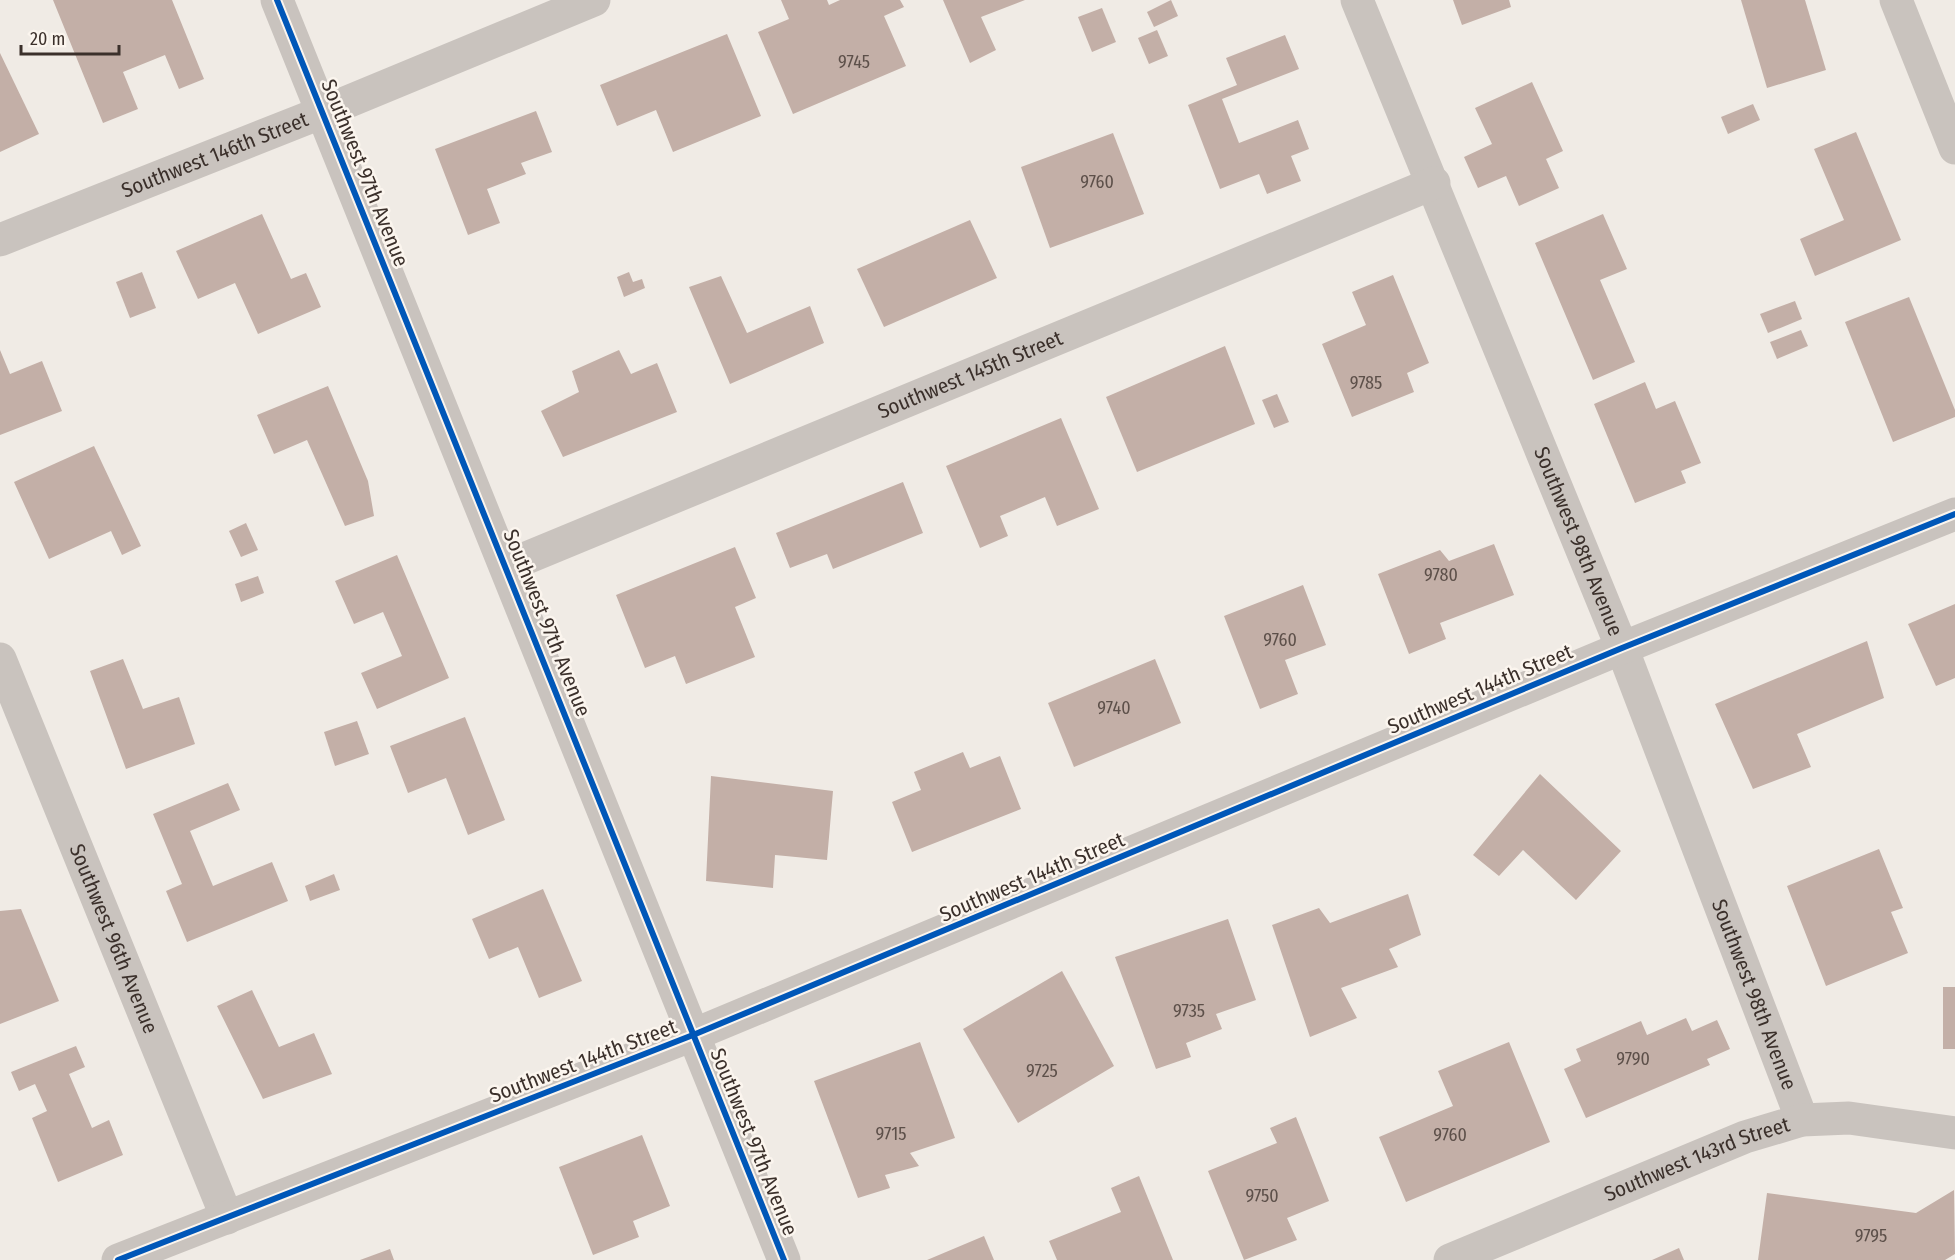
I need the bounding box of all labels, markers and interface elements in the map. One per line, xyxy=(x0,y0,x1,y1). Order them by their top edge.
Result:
scale bar xyxy=(21,18,118,56)
text: 20 m xyxy=(30,28,65,50)
house number: 9745 xyxy=(838,51,870,73)
street label: Southwest 97th Avenue xyxy=(316,76,414,270)
street label: Southwest 146th Street xyxy=(118,106,312,204)
house number: 9760 xyxy=(1080,171,1114,193)
street label: Southwest 145th Street xyxy=(874,325,1066,424)
house number: 9785 xyxy=(1350,372,1382,394)
street label: Southwest 98th Avenue xyxy=(1528,443,1629,640)
street label: Southwest 97th Avenue xyxy=(498,526,596,720)
house number: 9780 xyxy=(1424,564,1458,586)
house number: 9760 xyxy=(1263,629,1297,651)
street label: Southwest 144th Street xyxy=(1384,638,1576,740)
house number: 9740 xyxy=(1097,697,1131,719)
street label: Southwest 144th Street xyxy=(936,826,1128,928)
street label: Southwest 96th Avenue xyxy=(64,840,164,1037)
street label: Southwest 98th Avenue xyxy=(1706,896,1802,1094)
house number: 9735 xyxy=(1173,1000,1205,1022)
street label: Southwest 144th Street xyxy=(486,1013,680,1109)
street label: Southwest 97th Avenue xyxy=(705,1045,803,1239)
house number: 9790 xyxy=(1616,1048,1650,1070)
house number: 9725 xyxy=(1026,1060,1058,1082)
street label: Southwest 143rd Street xyxy=(1600,1111,1793,1207)
house number: 9715 xyxy=(876,1123,906,1145)
house number: 9760 xyxy=(1433,1124,1467,1146)
house number: 9750 xyxy=(1245,1185,1279,1207)
house number: 9795 xyxy=(1855,1225,1887,1247)

